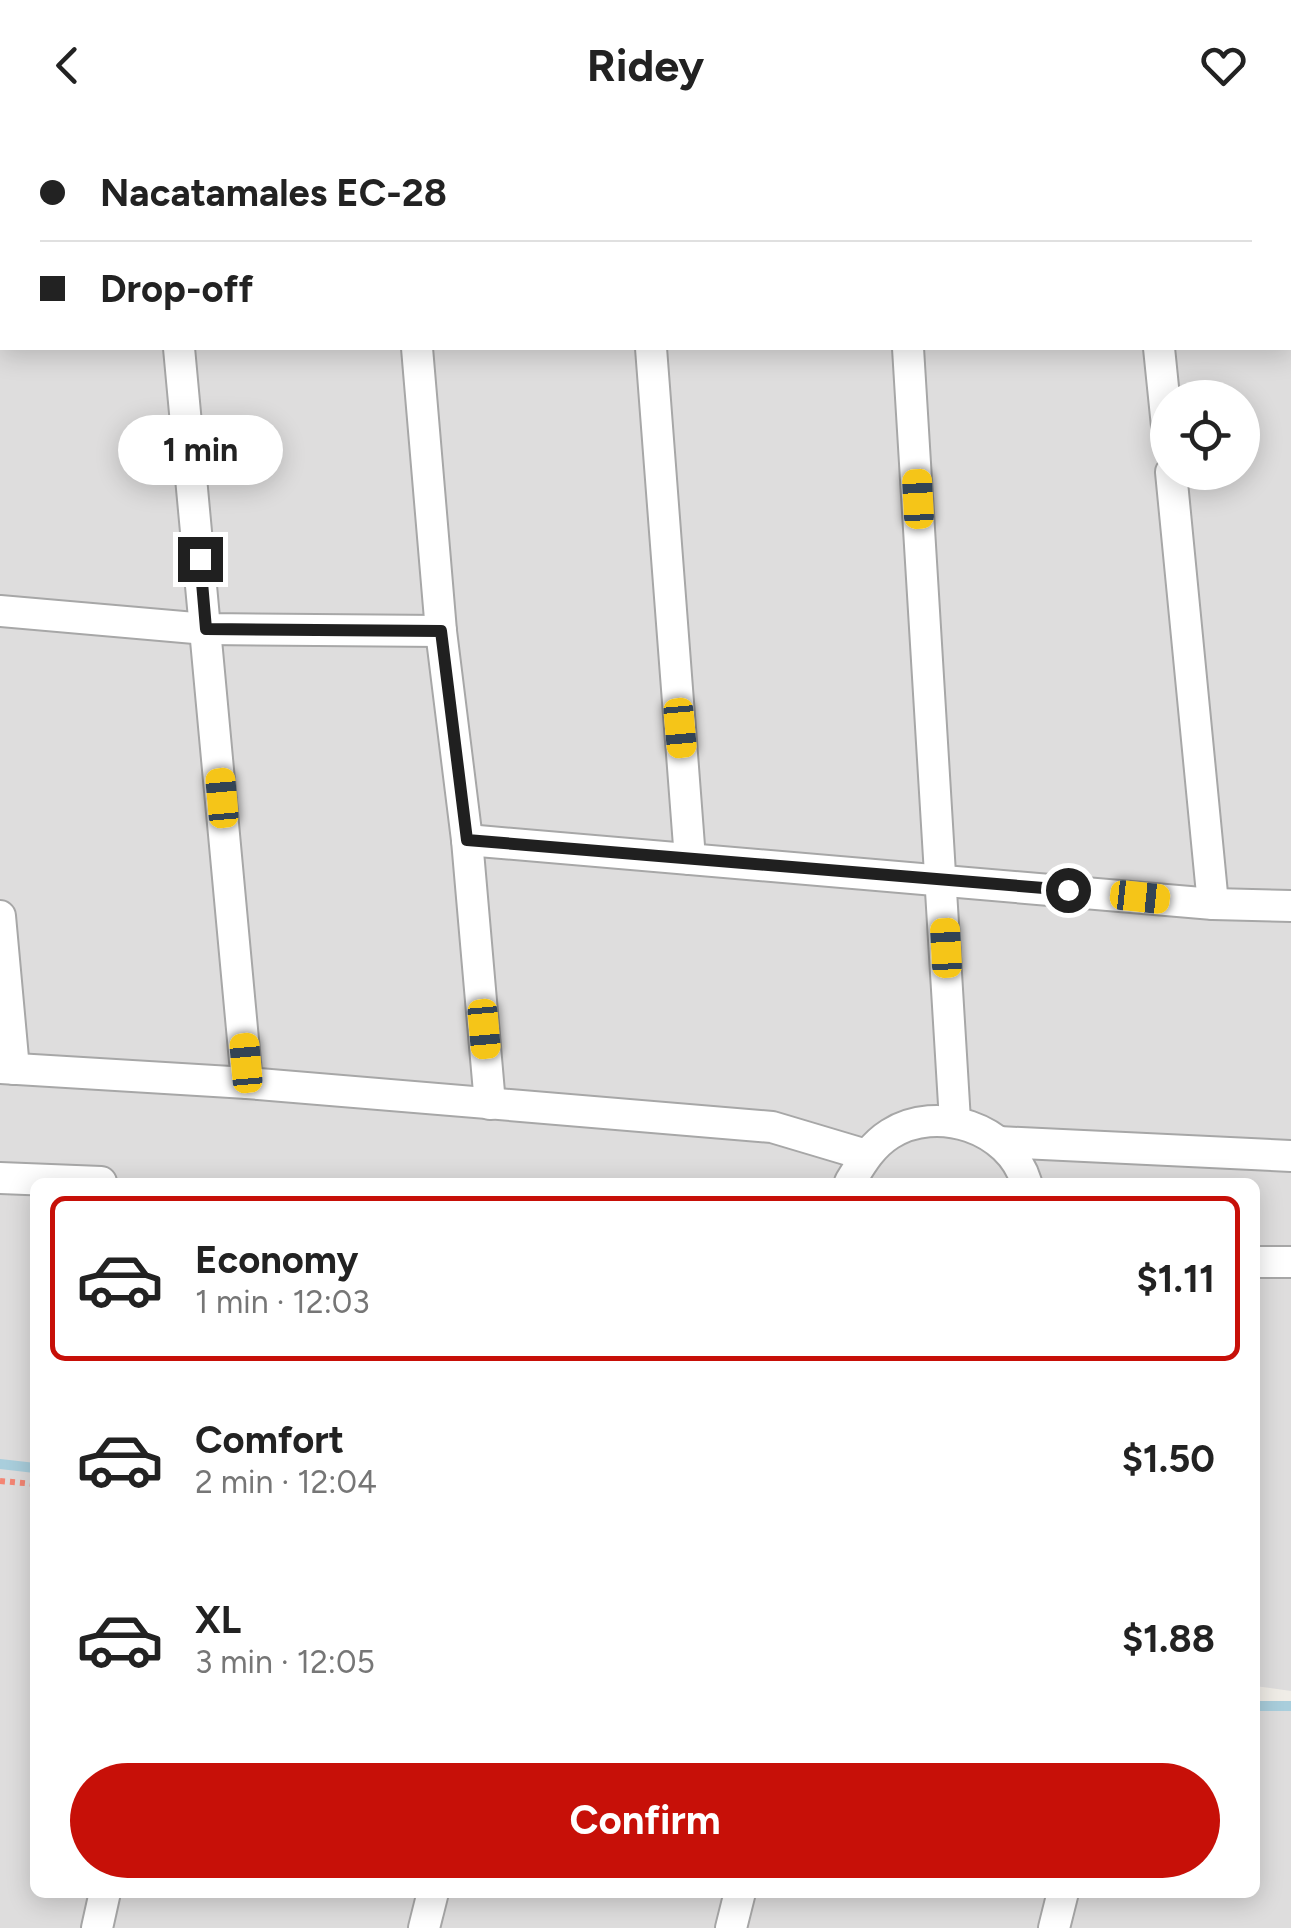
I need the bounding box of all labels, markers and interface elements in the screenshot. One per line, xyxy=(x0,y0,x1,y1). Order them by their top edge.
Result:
icon: back xyxy=(40,38,95,93)
text: Ridey xyxy=(587,38,704,92)
icon: heart xyxy=(1196,38,1251,93)
text: Nacatamales EC-28 xyxy=(100,170,447,216)
text: Drop-off xyxy=(100,266,253,312)
map controls xyxy=(1150,380,1260,490)
button: locate xyxy=(1150,380,1260,490)
callout: 1 min xyxy=(118,414,282,484)
text: 1 min xyxy=(163,431,238,469)
car xyxy=(901,468,935,530)
route end xyxy=(178,537,223,582)
car xyxy=(662,697,698,759)
car xyxy=(204,767,240,829)
route start xyxy=(1046,868,1091,913)
car xyxy=(1109,879,1171,915)
car xyxy=(929,917,963,979)
car xyxy=(466,998,502,1060)
car xyxy=(228,1032,264,1094)
icon: car xyxy=(75,1234,165,1324)
text: Economy xyxy=(195,1237,358,1283)
text: $1.11 xyxy=(1136,1256,1215,1302)
text: 1 min · 12:03 xyxy=(195,1283,370,1321)
icon: car xyxy=(75,1414,165,1504)
text: Comfort xyxy=(195,1417,344,1463)
text: $1.50 xyxy=(1122,1436,1215,1482)
text: 2 min · 12:04 xyxy=(195,1463,377,1501)
icon: car xyxy=(75,1594,165,1684)
text: XL xyxy=(195,1597,241,1643)
text: $1.88 xyxy=(1122,1616,1215,1662)
text: 3 min · 12:05 xyxy=(195,1643,375,1681)
button: Confirm xyxy=(70,1763,1220,1878)

